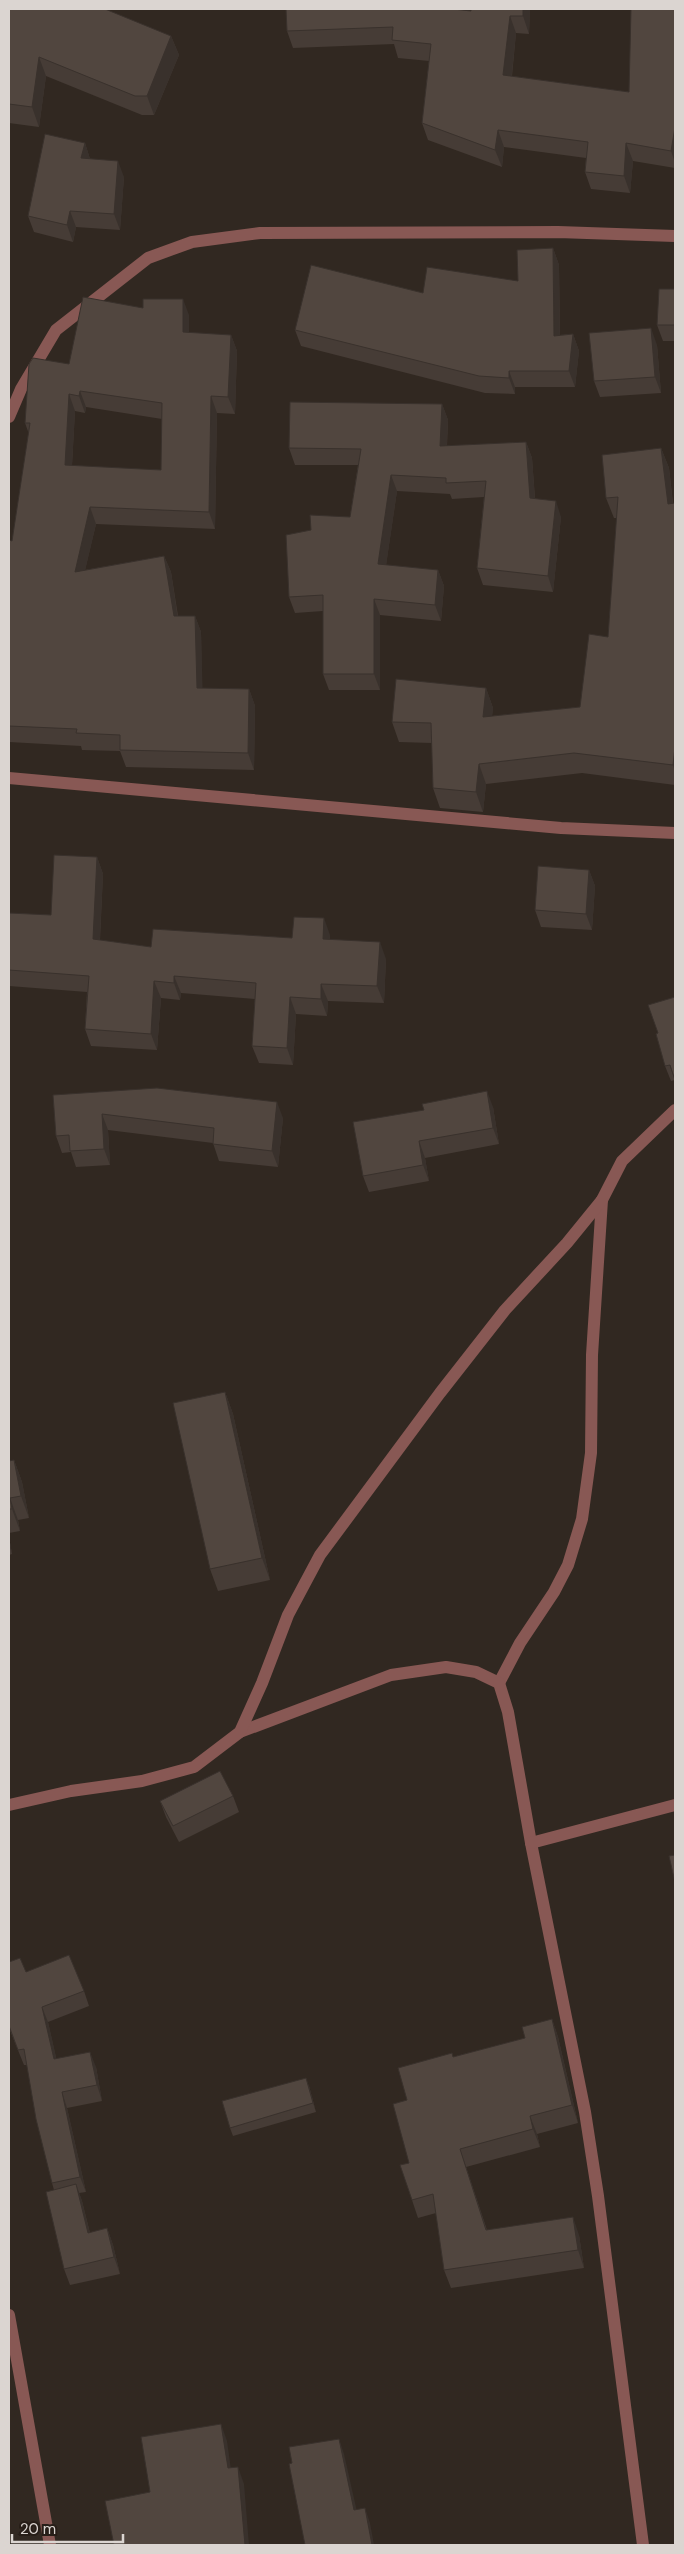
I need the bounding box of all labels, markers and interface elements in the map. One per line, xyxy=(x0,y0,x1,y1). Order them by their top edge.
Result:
scale bar xyxy=(12,2512,124,2544)
text: 20 m xyxy=(20,2519,56,2539)

